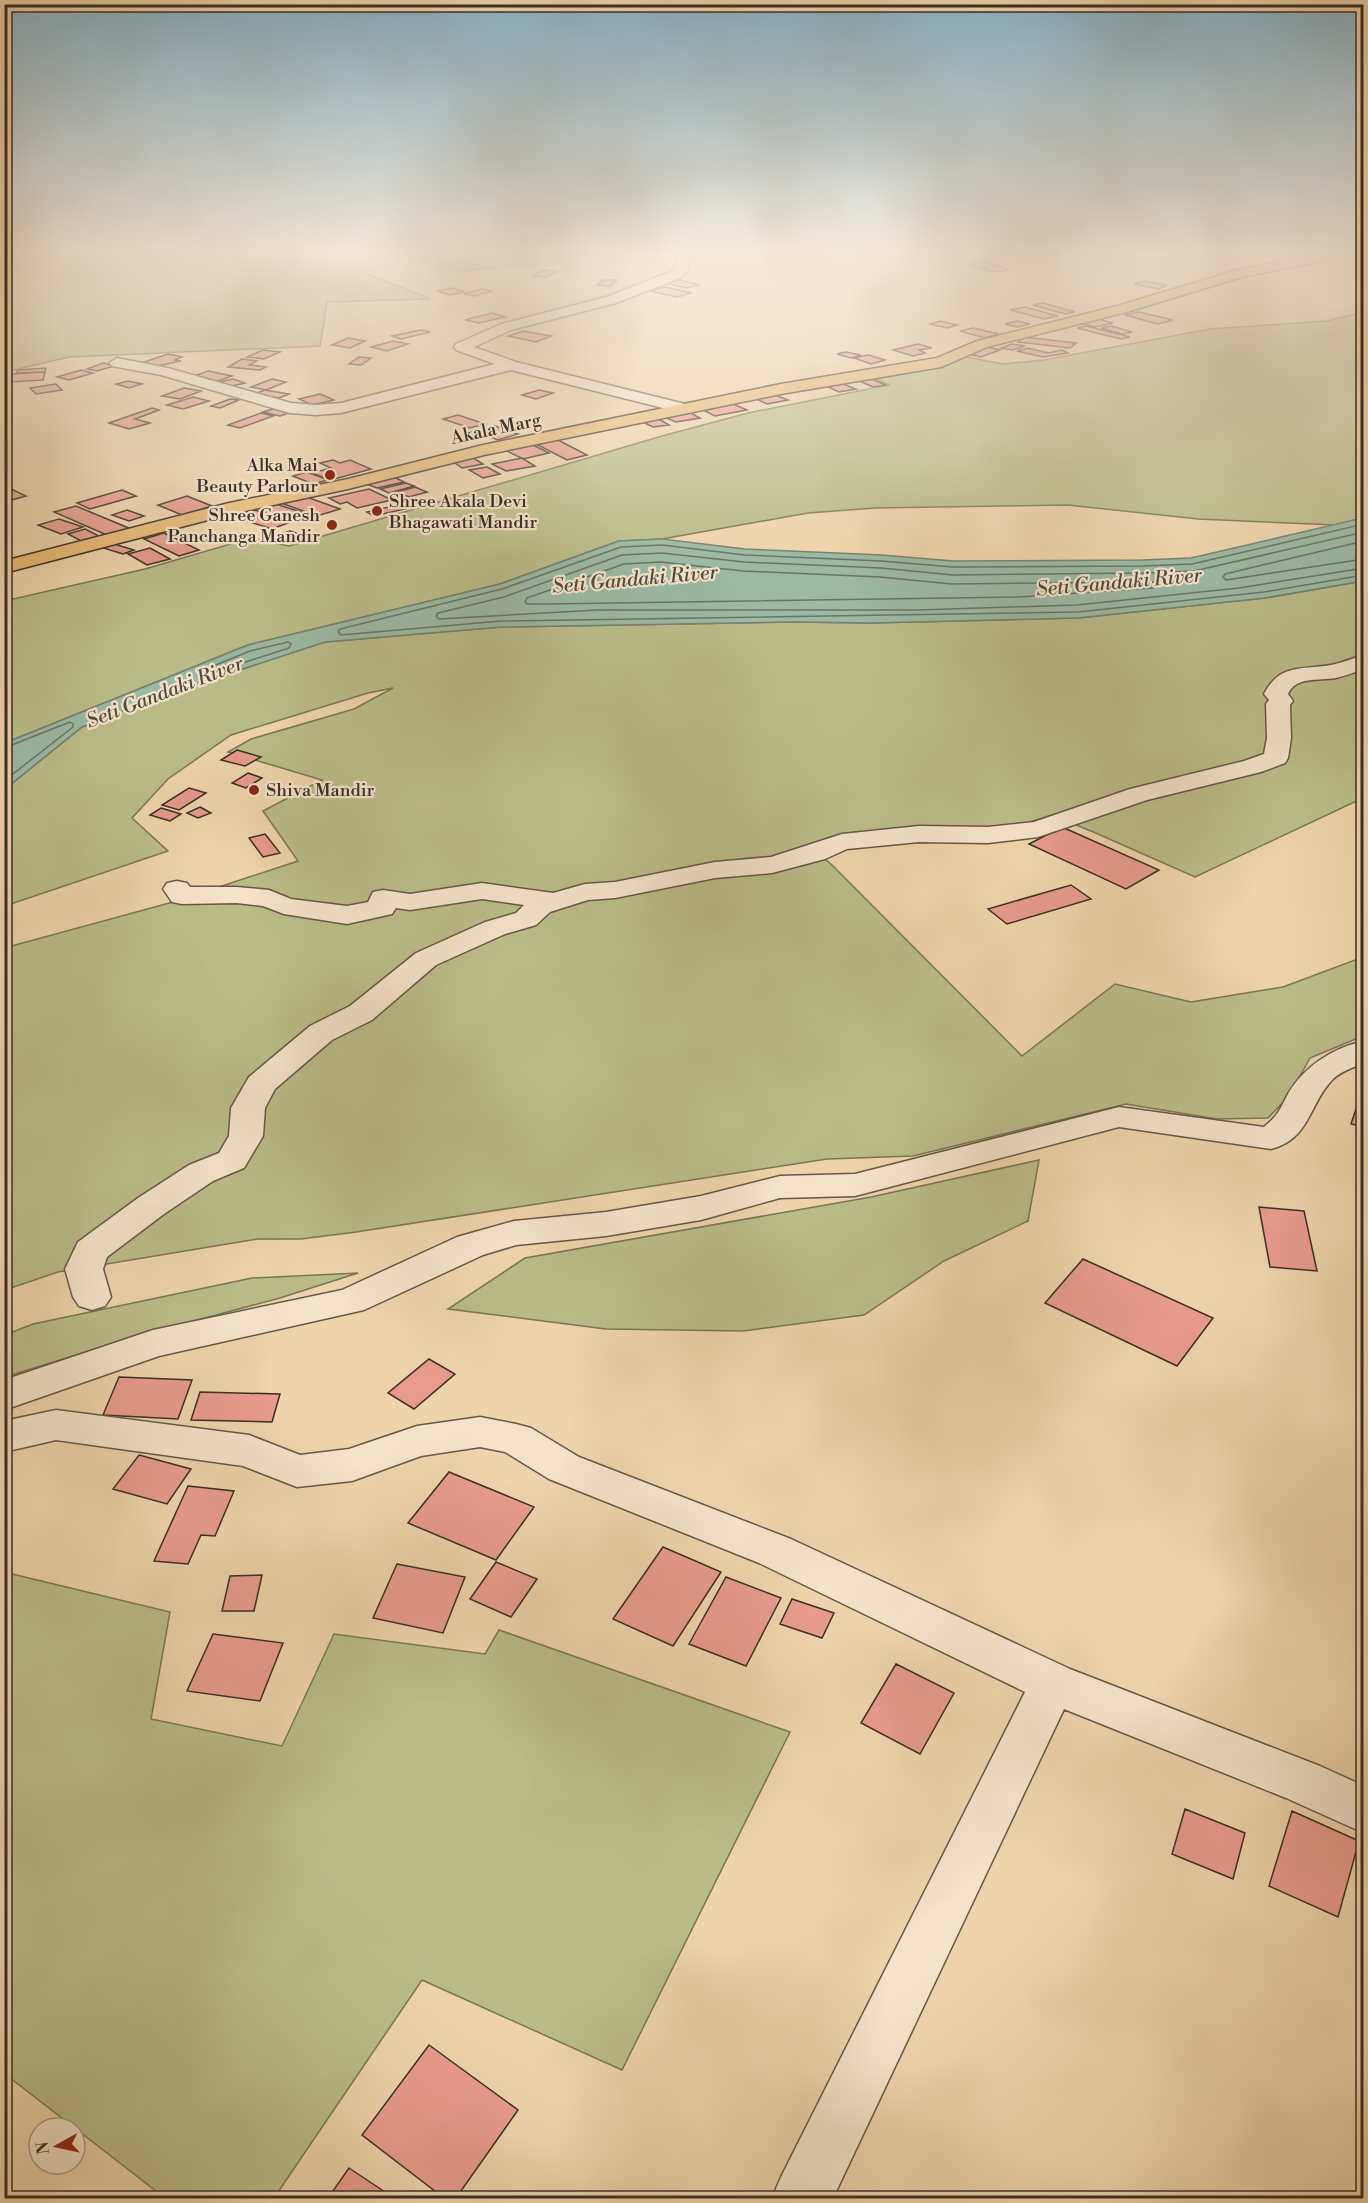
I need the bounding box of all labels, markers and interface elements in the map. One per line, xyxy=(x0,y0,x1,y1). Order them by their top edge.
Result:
street label: Akala Marg xyxy=(448,408,544,450)
place label: Alka Mai Beauty Parlour xyxy=(196,454,318,498)
marker: Alka Mai Beauty Parlour xyxy=(323,468,337,482)
place label: Shree Akala Devi Bhagawati Mandir xyxy=(388,490,537,534)
place label: Shree Ganesh Panchanga Mandir xyxy=(167,504,320,548)
marker: Shree Akala Devi Bhagawati Mandir xyxy=(370,504,384,518)
marker: Shree Ganesh Panchanga Mandir xyxy=(325,518,339,532)
water label: Seti Gandaki River xyxy=(551,560,719,600)
water label: Seti Gandaki River xyxy=(1035,563,1203,603)
water label: Seti Gandaki River xyxy=(83,651,248,734)
place label: Shiva Mandir xyxy=(266,779,375,802)
marker: Shiva Mandir xyxy=(247,783,261,797)
north arrow xyxy=(27,2116,87,2176)
text: N xyxy=(32,2140,54,2156)

